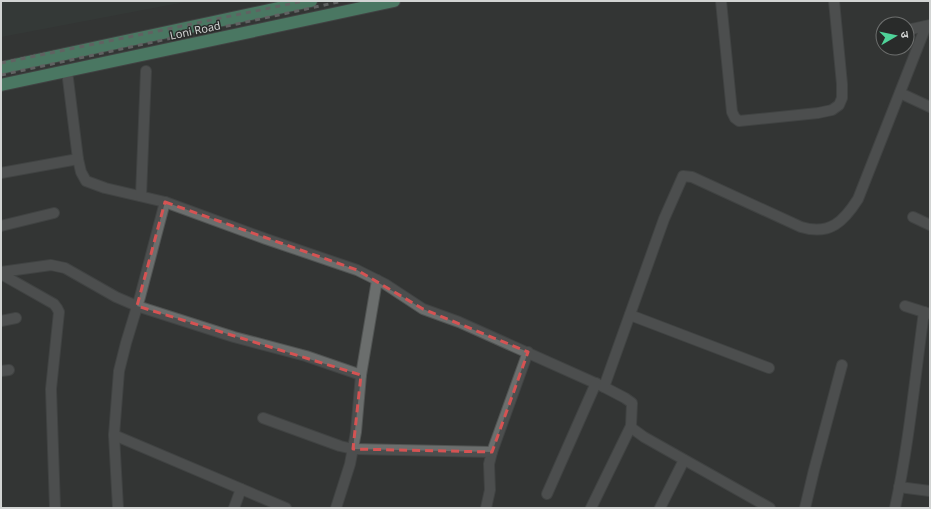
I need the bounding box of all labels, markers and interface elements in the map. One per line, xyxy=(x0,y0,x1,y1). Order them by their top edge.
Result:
north arrow xyxy=(875,16,915,56)
street label: Loni Road xyxy=(168,17,222,43)
text: उ xyxy=(897,30,913,39)

